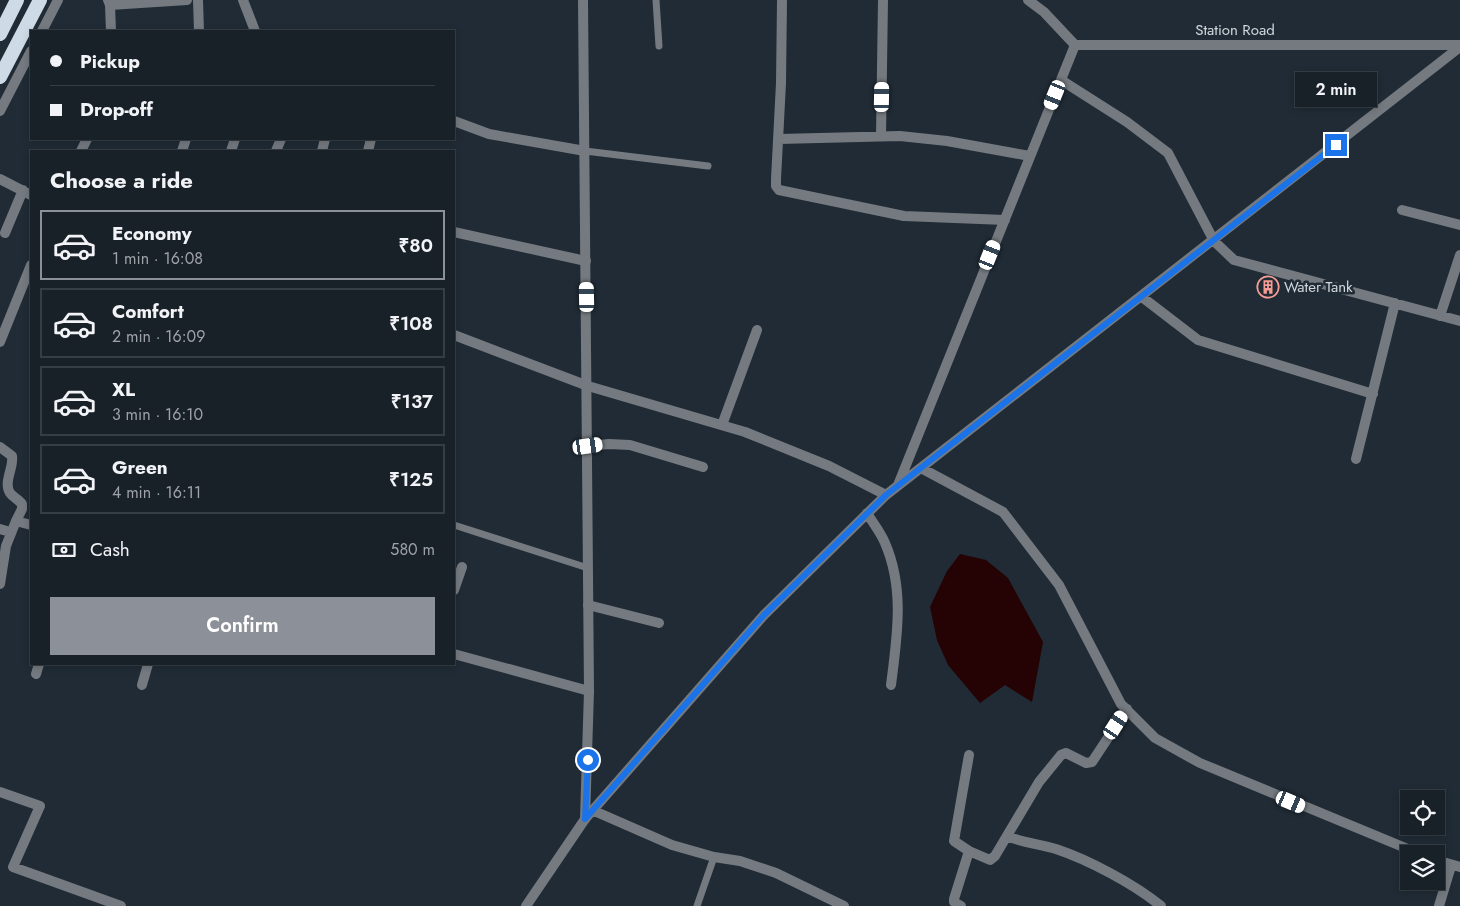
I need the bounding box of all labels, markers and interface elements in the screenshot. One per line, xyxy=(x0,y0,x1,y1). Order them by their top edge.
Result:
street label: Station Road xyxy=(1195,19,1275,41)
text: Pickup xyxy=(80,48,140,75)
callout: 2 min xyxy=(1295,72,1377,108)
car xyxy=(1042,78,1067,112)
text: 2 min xyxy=(1315,78,1357,101)
car xyxy=(874,82,889,112)
text: Drop-off xyxy=(80,96,153,123)
route end xyxy=(1325,134,1347,156)
text: Choose a ride xyxy=(50,164,193,196)
text: Economy xyxy=(112,220,192,247)
icon: car xyxy=(52,223,97,268)
text: ₹80 xyxy=(398,232,433,259)
car xyxy=(977,238,1002,272)
text: 1 min · 16:08 xyxy=(112,247,203,270)
building icon: Water Tank xyxy=(1256,275,1280,299)
place label: Water Tank xyxy=(1284,276,1353,298)
car xyxy=(579,282,594,312)
text: Comfort xyxy=(112,298,184,325)
icon: car xyxy=(52,301,97,346)
text: ₹108 xyxy=(389,310,433,337)
text: 2 min · 16:09 xyxy=(112,325,205,348)
text: XL xyxy=(112,376,135,403)
icon: car xyxy=(52,379,97,424)
text: ₹137 xyxy=(391,388,433,415)
text: 3 min · 16:10 xyxy=(112,403,203,426)
car xyxy=(572,436,603,456)
text: Green xyxy=(112,454,168,481)
icon: car xyxy=(52,457,97,502)
text: ₹125 xyxy=(389,466,433,493)
text: 4 min · 16:11 xyxy=(112,481,201,504)
icon: cash xyxy=(50,536,78,564)
text: Cash xyxy=(90,536,130,563)
text: 580 m xyxy=(390,538,435,561)
button: Confirm xyxy=(50,597,435,655)
car xyxy=(1101,708,1130,742)
route start xyxy=(577,749,599,771)
car xyxy=(1274,789,1307,815)
map controls xyxy=(1400,790,1445,890)
button: locate xyxy=(1400,790,1445,835)
button: layers xyxy=(1400,845,1445,890)

